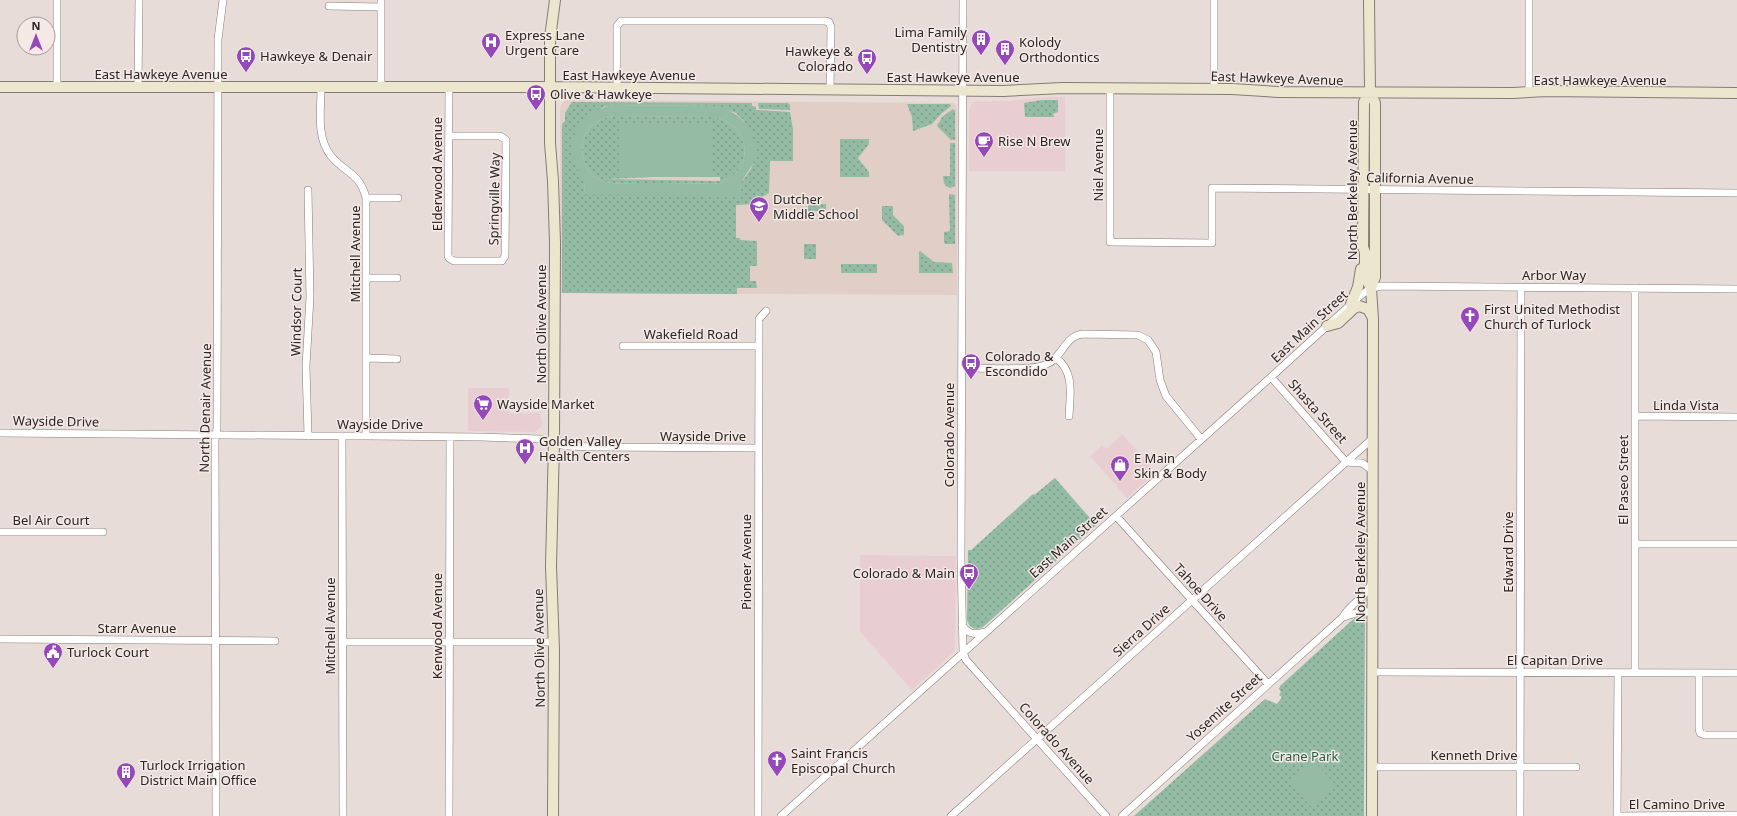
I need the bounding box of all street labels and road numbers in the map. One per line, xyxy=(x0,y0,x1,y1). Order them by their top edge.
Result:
street label: East Hawkeye Avenue xyxy=(95,65,227,83)
street label: East Hawkeye Avenue xyxy=(563,66,695,84)
street label: East Hawkeye Avenue xyxy=(1210,67,1344,89)
street label: East Hawkeye Avenue xyxy=(887,68,1019,86)
street label: East Hawkeye Avenue xyxy=(1534,71,1666,89)
street label: Elderwood Avenue xyxy=(428,117,446,231)
street label: North Berkeley Avenue xyxy=(1343,120,1361,260)
street label: Niel Avenue xyxy=(1089,129,1107,201)
street label: Springville Way xyxy=(484,152,504,246)
street label: California Avenue xyxy=(1366,168,1474,188)
street label: Mitchell Avenue xyxy=(346,205,364,303)
street label: North Olive Avenue xyxy=(532,264,550,384)
street label: Arbor Way xyxy=(1522,266,1586,284)
street label: Windsor Court xyxy=(286,267,306,356)
street label: East Main Street xyxy=(1267,285,1352,366)
street label: Wakefield Road xyxy=(644,325,738,343)
street label: North Denair Avenue xyxy=(195,343,215,473)
street label: Shasta Street xyxy=(1284,375,1352,447)
street label: Colorado Avenue xyxy=(940,383,958,487)
street label: Linda Vista xyxy=(1653,396,1719,414)
street label: Wayside Drive xyxy=(13,411,99,431)
street label: Wayside Drive xyxy=(337,415,423,433)
street label: Wayside Drive xyxy=(660,427,746,445)
street label: El Paseo Street xyxy=(1614,435,1632,525)
street label: North Berkeley Avenue xyxy=(1351,482,1369,622)
street label: East Main Street xyxy=(1025,502,1111,582)
street label: Bel Air Court xyxy=(12,511,90,529)
street label: Edward Drive xyxy=(1499,511,1517,593)
street label: Pioneer Avenue xyxy=(737,514,755,610)
street label: Tahoe Drive xyxy=(1170,559,1232,625)
street label: Kenwood Avenue xyxy=(428,573,446,679)
street label: Mitchell Avenue xyxy=(321,577,339,675)
street label: North Olive Avenue xyxy=(529,588,549,708)
street label: Sierra Drive xyxy=(1109,600,1173,660)
street label: Starr Avenue xyxy=(98,619,176,637)
street label: El Capitan Drive xyxy=(1507,651,1603,669)
street label: Yosemite Street xyxy=(1183,668,1266,746)
street label: Colorado Avenue xyxy=(1015,698,1099,788)
street label: Kenneth Drive xyxy=(1430,746,1518,764)
street label: El Camino Drive xyxy=(1629,795,1725,813)

